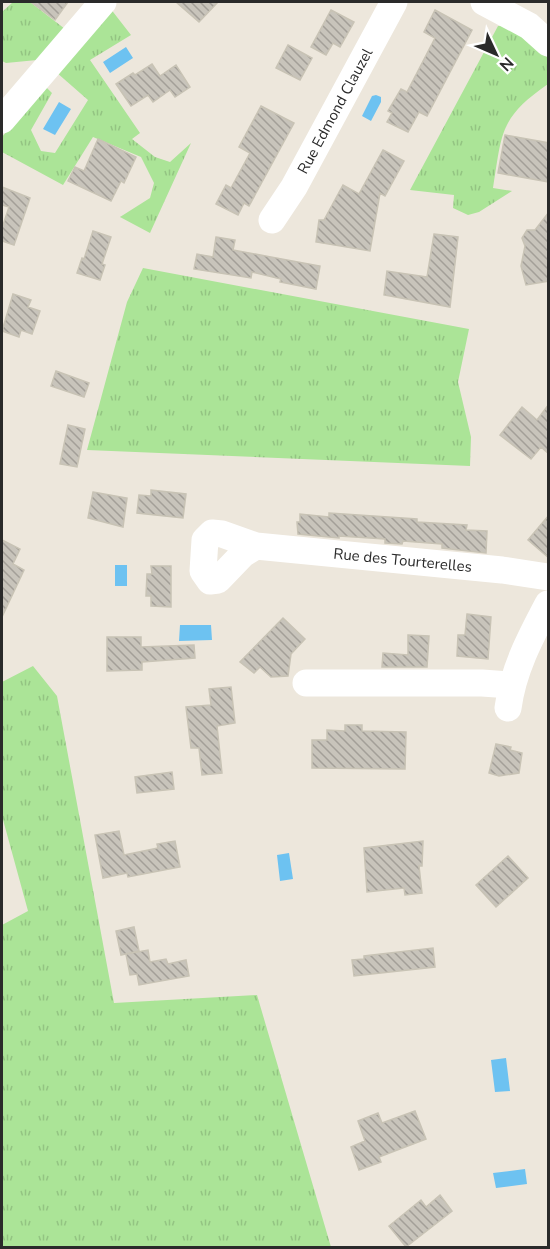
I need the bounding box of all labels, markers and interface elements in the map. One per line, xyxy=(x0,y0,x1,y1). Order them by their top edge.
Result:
north arrow xyxy=(466,24,526,84)
street label: Rue Edmond Clauzel xyxy=(293,44,377,177)
text: N xyxy=(494,52,518,76)
street label: Rue des Tourterelles xyxy=(332,544,473,577)

